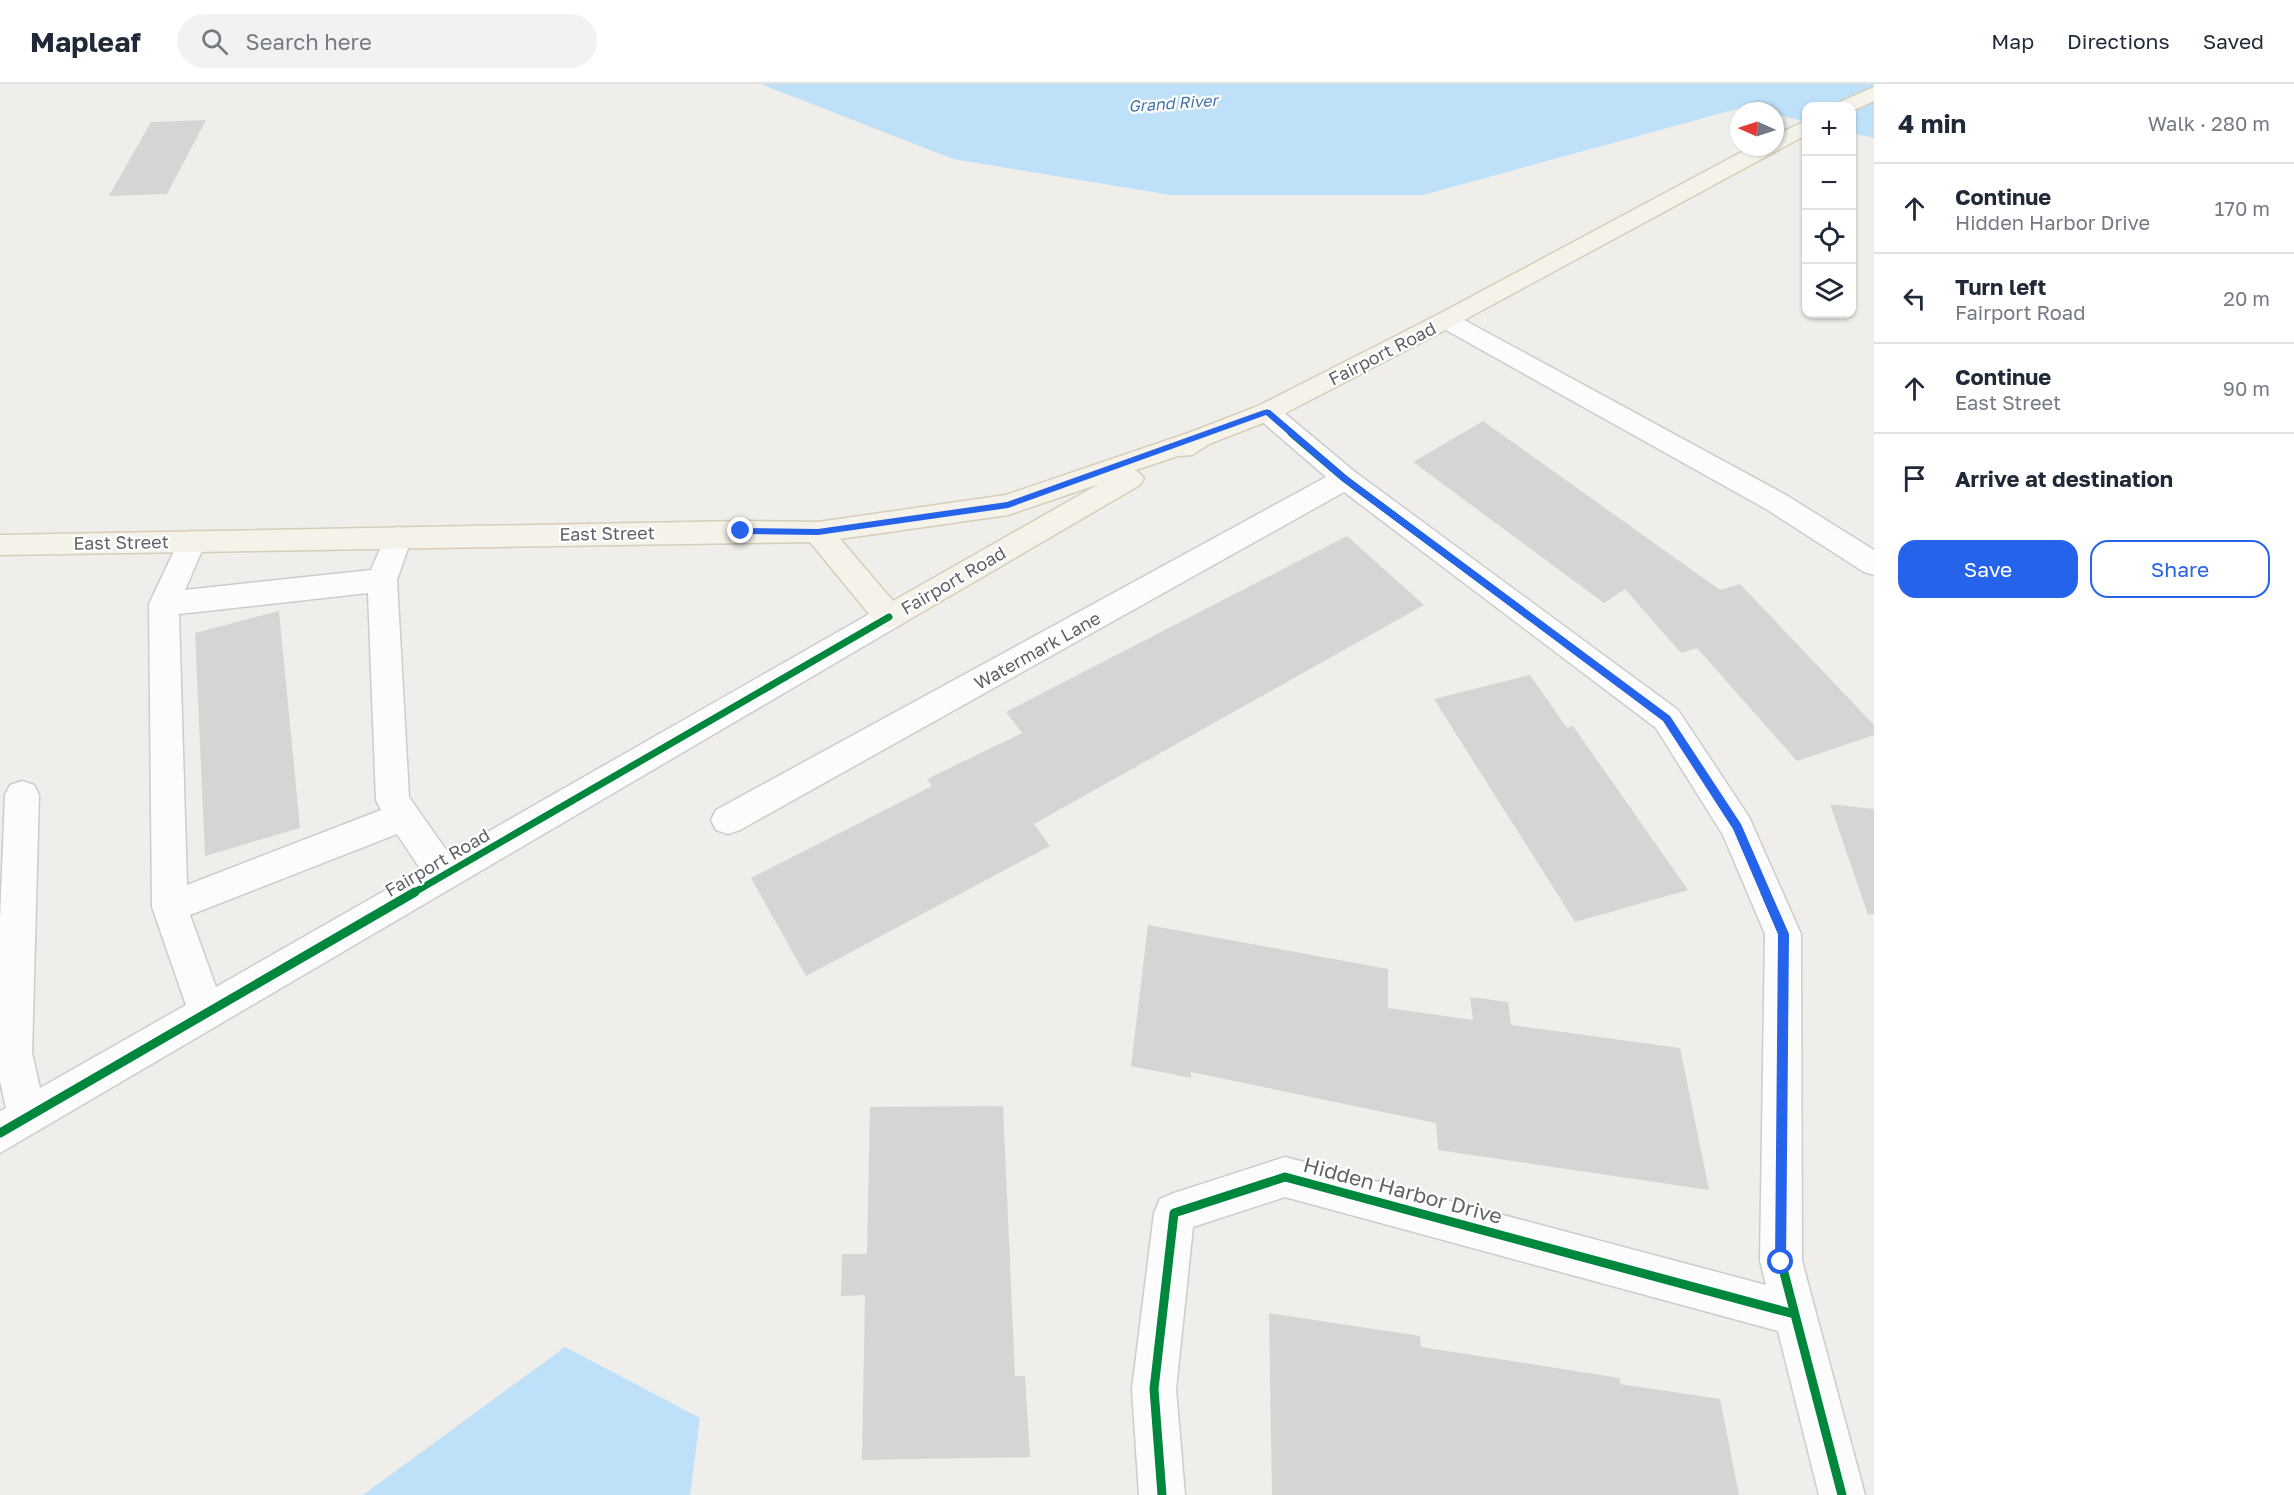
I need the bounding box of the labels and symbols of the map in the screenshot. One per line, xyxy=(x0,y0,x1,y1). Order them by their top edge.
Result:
water label: Grand River xyxy=(1128,90,1221,116)
north arrow xyxy=(1730,102,1784,156)
street label: Fairport Road xyxy=(1325,317,1439,389)
route end xyxy=(727,517,753,543)
street label: East Street xyxy=(559,521,655,545)
street label: East Street xyxy=(73,530,169,554)
street label: Fairport Road xyxy=(897,541,1009,619)
street label: Watermark Lane xyxy=(970,606,1104,694)
street label: Fairport Road xyxy=(381,823,493,901)
street label: Hidden Harbor Drive xyxy=(1301,1151,1505,1229)
route start xyxy=(1767,1248,1793,1274)

